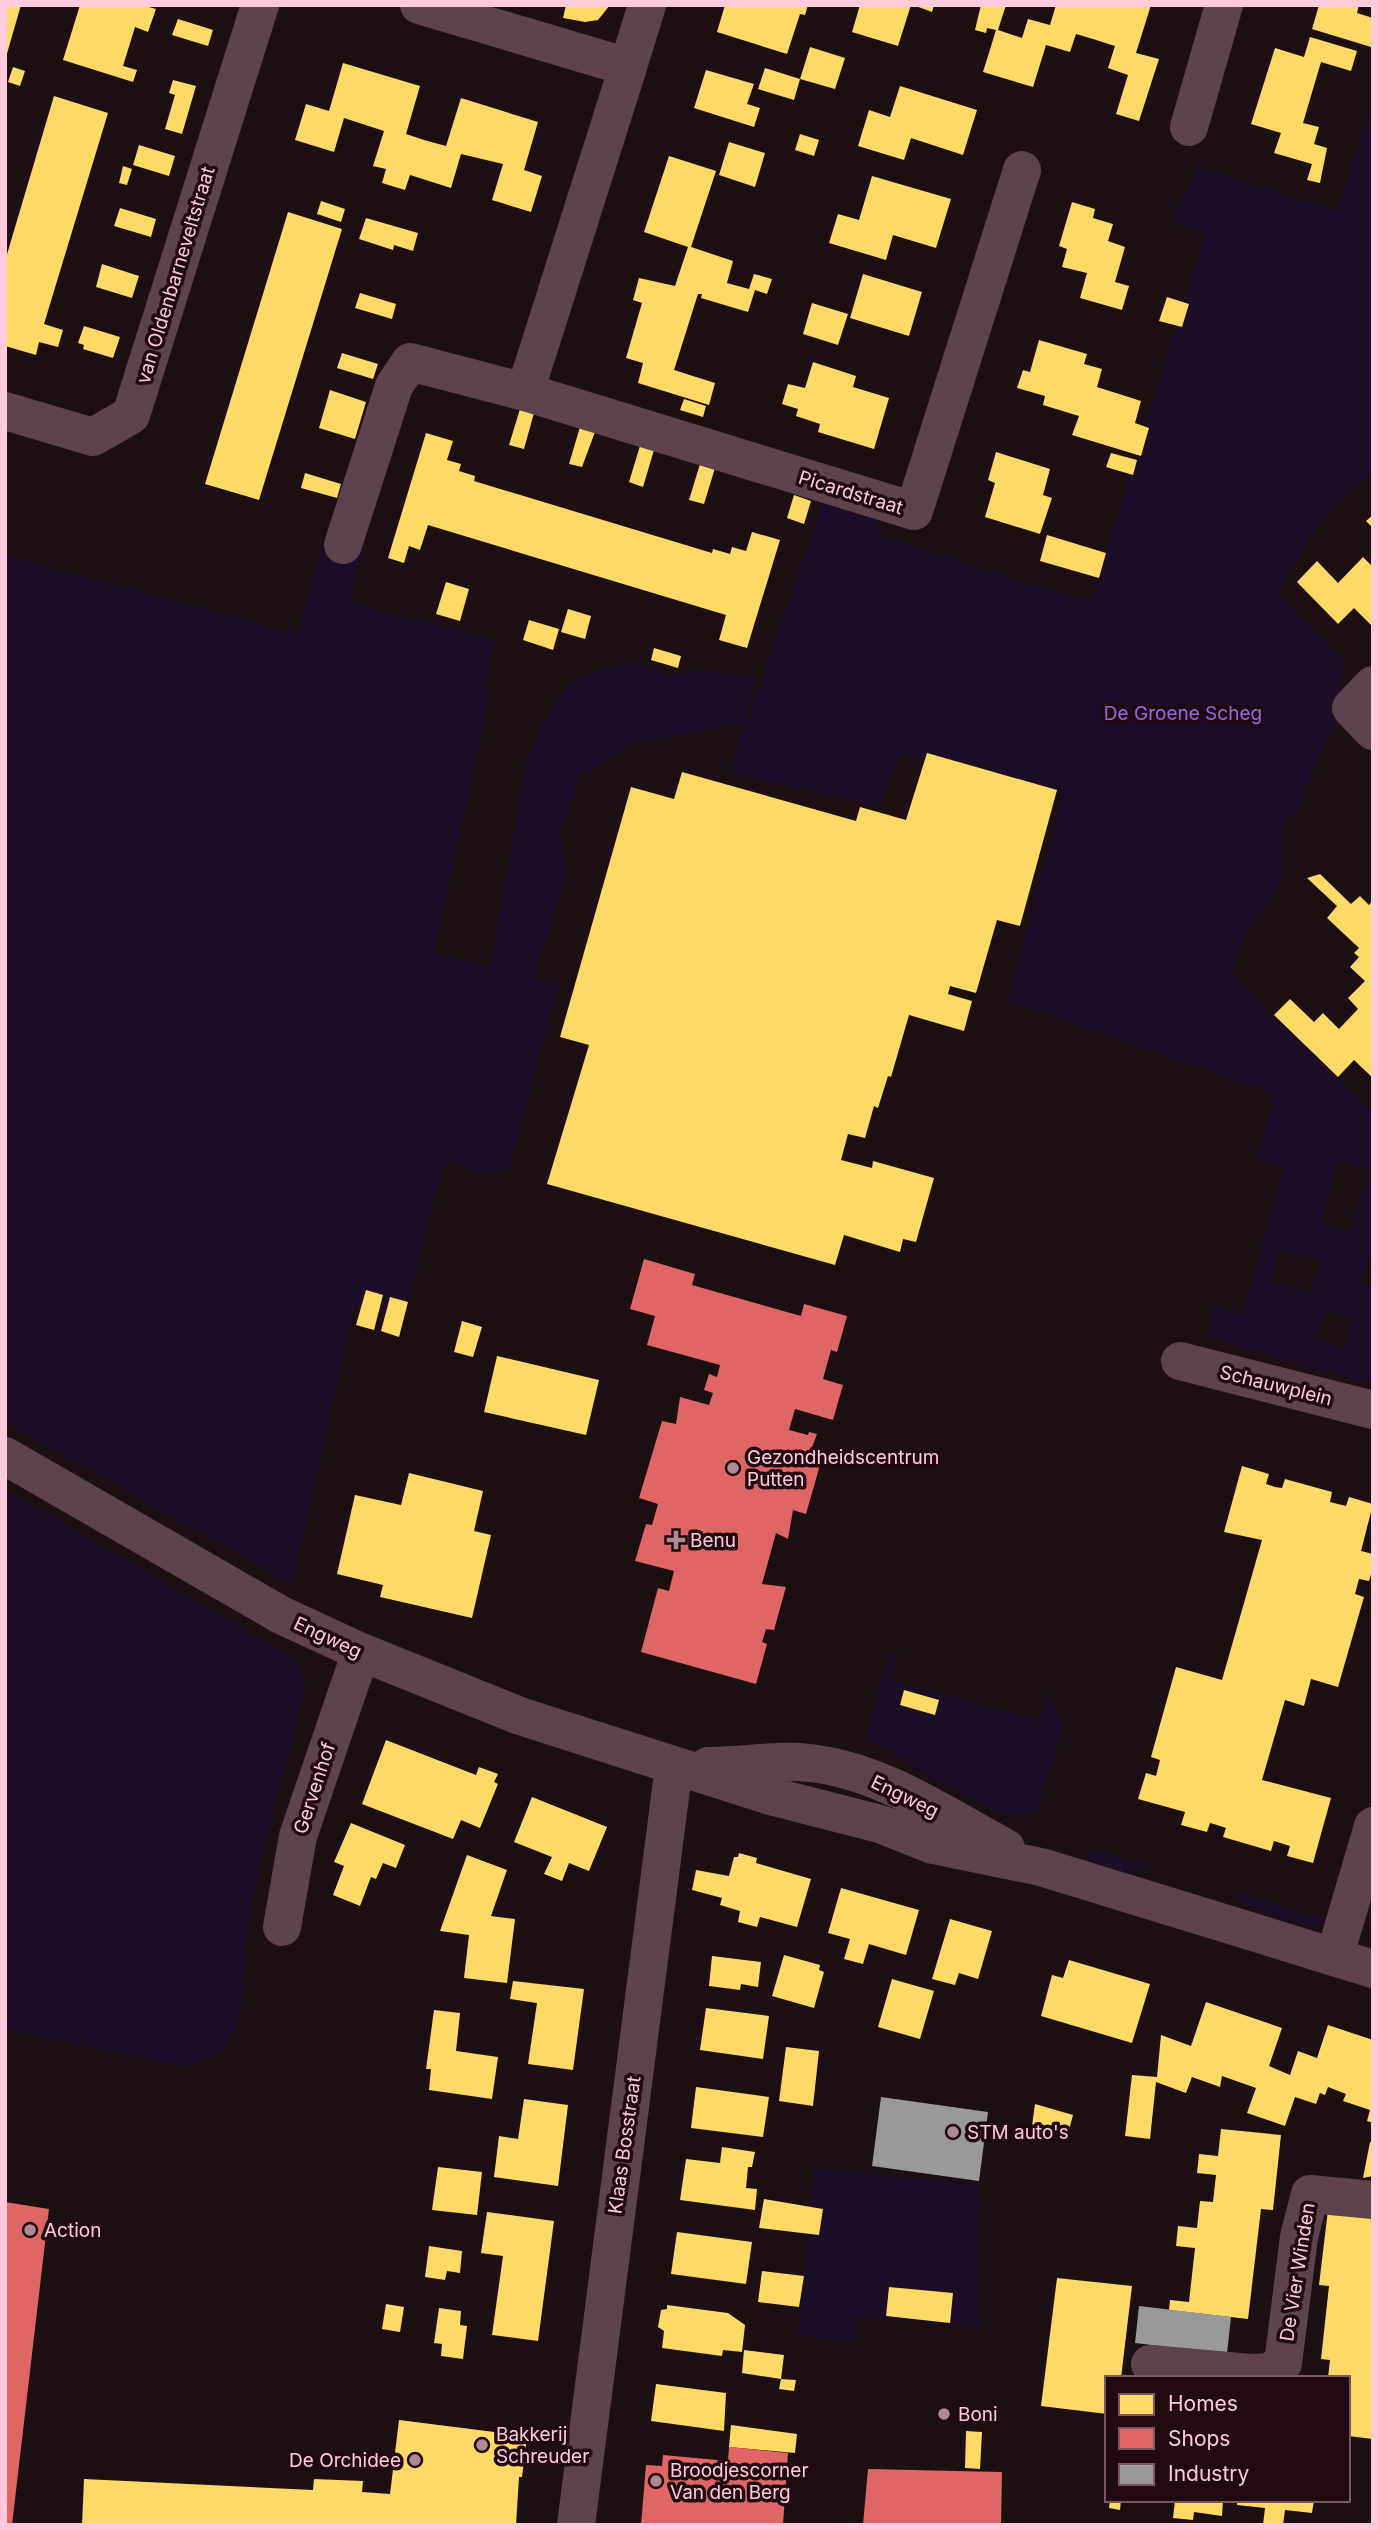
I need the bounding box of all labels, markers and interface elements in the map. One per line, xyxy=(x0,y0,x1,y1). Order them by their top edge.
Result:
street label: van Oldenbarneveltstraat xyxy=(131,164,220,387)
street label: Picardstraat xyxy=(796,466,906,519)
park label: De Groene Scheg xyxy=(1104,702,1262,725)
street label: Schauwplein xyxy=(1217,1360,1334,1411)
place label: Gezondheidscentrum Putten xyxy=(747,1446,939,1491)
marker: Gezondheidscentrum Putten xyxy=(725,1460,741,1476)
place label: Benu xyxy=(690,1529,736,1552)
marker: Benu xyxy=(668,1532,684,1548)
street label: Engweg xyxy=(290,1612,365,1663)
street label: Gervenhof xyxy=(289,1739,340,1837)
street label: Engweg xyxy=(867,1770,942,1823)
street label: Klaas Bosstraat xyxy=(603,2075,646,2215)
place label: STM auto's xyxy=(967,2121,1069,2144)
marker: STM auto's xyxy=(945,2124,961,2140)
street label: De Vier Winden xyxy=(1275,2201,1320,2343)
place label: Action xyxy=(44,2219,101,2242)
marker: Action xyxy=(22,2222,38,2238)
legend xyxy=(1105,2376,1350,2502)
text: Homes xyxy=(1168,2391,1238,2416)
place label: Boni xyxy=(958,2403,998,2426)
marker: Boni xyxy=(936,2406,952,2422)
place label: Bakkerij Schreuder xyxy=(496,2423,589,2468)
text: Shops xyxy=(1168,2426,1230,2451)
marker: Bakkerij Schreuder xyxy=(474,2437,490,2453)
place label: De Orchidee xyxy=(289,2449,401,2472)
marker: De Orchidee xyxy=(407,2452,423,2468)
place label: Broodjescorner Van den Berg xyxy=(670,2459,809,2504)
text: Industry xyxy=(1168,2461,1250,2486)
marker: Broodjescorner Van den Berg xyxy=(648,2473,664,2489)

